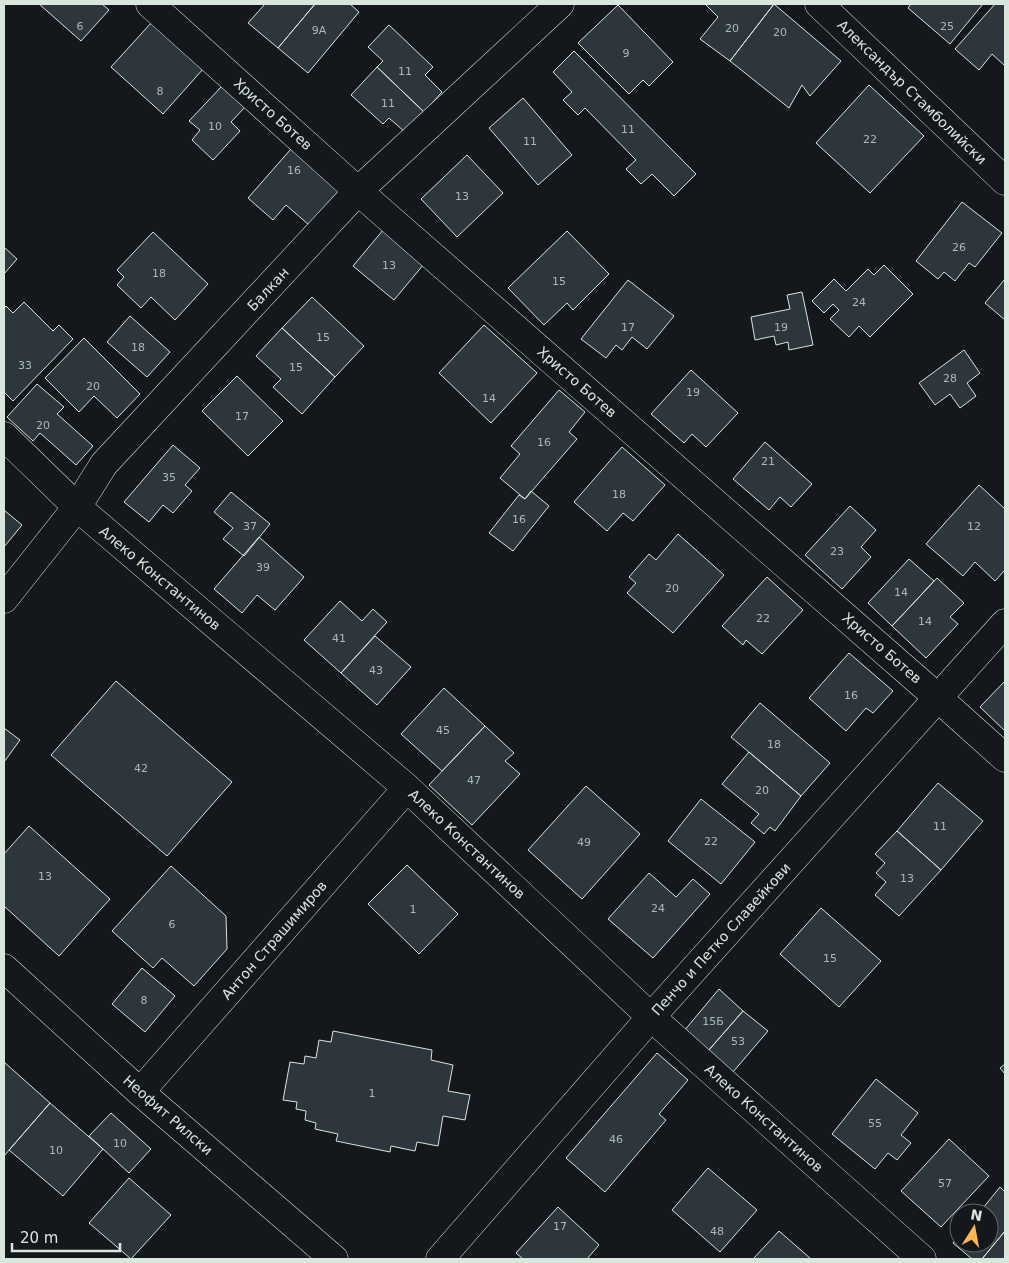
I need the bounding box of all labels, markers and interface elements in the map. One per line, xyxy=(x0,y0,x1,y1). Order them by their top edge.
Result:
street label: Александър Стамболийски xyxy=(834,17,990,167)
house number: 6 xyxy=(77,20,84,33)
house number: 25 xyxy=(940,20,954,33)
house number: 20 xyxy=(725,22,739,35)
house number: 9А xyxy=(312,24,327,37)
house number: 20 xyxy=(773,26,787,39)
house number: 9 xyxy=(623,47,630,60)
house number: 11 xyxy=(398,65,412,78)
street label: Христо Ботев xyxy=(231,75,315,153)
house number: 8 xyxy=(157,85,164,98)
house number: 11 xyxy=(381,97,395,110)
house number: 10 xyxy=(208,120,222,133)
house number: 11 xyxy=(621,123,635,136)
house number: 22 xyxy=(863,133,877,146)
house number: 11 xyxy=(523,135,537,148)
house number: 16 xyxy=(287,164,301,177)
house number: 13 xyxy=(455,190,469,203)
house number: 26 xyxy=(952,241,966,254)
house number: 13 xyxy=(382,259,396,272)
street label: Балкан xyxy=(244,264,292,314)
house number: 18 xyxy=(152,267,166,280)
house number: 15 xyxy=(552,275,566,288)
house number: 24 xyxy=(852,296,866,309)
house number: 17 xyxy=(621,321,635,334)
house number: 19 xyxy=(774,321,788,334)
house number: 15 xyxy=(316,331,330,344)
house number: 18 xyxy=(131,341,145,354)
street label: Христо Ботев xyxy=(534,343,620,421)
house number: 33 xyxy=(18,359,32,372)
house number: 15 xyxy=(289,361,303,374)
house number: 28 xyxy=(943,372,957,385)
house number: 20 xyxy=(86,380,100,393)
house number: 19 xyxy=(686,386,700,399)
house number: 14 xyxy=(482,392,496,405)
house number: 17 xyxy=(235,410,249,423)
house number: 20 xyxy=(36,419,50,432)
house number: 16 xyxy=(537,436,551,449)
house number: 21 xyxy=(761,455,775,468)
house number: 35 xyxy=(162,471,176,484)
house number: 18 xyxy=(612,488,626,501)
house number: 16 xyxy=(512,513,526,526)
house number: 37 xyxy=(243,520,257,533)
house number: 12 xyxy=(967,520,981,533)
street label: Алеко Константинов xyxy=(96,523,224,633)
house number: 23 xyxy=(830,545,844,558)
house number: 39 xyxy=(256,561,270,574)
house number: 20 xyxy=(665,582,679,595)
house number: 14 xyxy=(894,586,908,599)
street label: Христо Ботев xyxy=(839,609,925,687)
house number: 22 xyxy=(756,612,770,625)
house number: 14 xyxy=(918,615,932,628)
house number: 41 xyxy=(332,632,346,645)
house number: 43 xyxy=(369,664,383,677)
house number: 16 xyxy=(844,689,858,702)
house number: 45 xyxy=(436,724,450,737)
house number: 18 xyxy=(767,738,781,751)
house number: 42 xyxy=(134,762,148,775)
house number: 47 xyxy=(467,774,481,787)
house number: 20 xyxy=(755,784,769,797)
street label: Алеко Константинов xyxy=(406,786,528,902)
house number: 11 xyxy=(933,820,947,833)
house number: 22 xyxy=(704,835,718,848)
house number: 49 xyxy=(577,836,591,849)
street label: Пенчо и Петко Славейкови xyxy=(648,860,794,1018)
house number: 13 xyxy=(38,870,52,883)
house number: 13 xyxy=(900,872,914,885)
street label: Антон Страшимиров xyxy=(218,877,330,1003)
house number: 24 xyxy=(651,902,665,915)
house number: 1 xyxy=(410,903,417,916)
house number: 6 xyxy=(169,918,176,931)
house number: 15 xyxy=(823,952,837,965)
house number: 8 xyxy=(141,994,148,1007)
house number: 15Б xyxy=(702,1015,724,1028)
house number: 53 xyxy=(731,1035,745,1048)
street label: Алеко Константинов xyxy=(702,1061,826,1175)
street label: Неофит Рилски xyxy=(120,1072,216,1158)
house number: 1 xyxy=(369,1087,376,1100)
house number: 55 xyxy=(868,1117,882,1130)
house number: 46 xyxy=(609,1133,623,1146)
house number: 10 xyxy=(113,1137,127,1150)
house number: 10 xyxy=(49,1144,63,1157)
house number: 57 xyxy=(938,1177,952,1190)
north arrow xyxy=(949,1203,999,1253)
text: N xyxy=(969,1206,984,1224)
scale bar xyxy=(12,1220,120,1252)
house number: 17 xyxy=(553,1220,567,1233)
house number: 48 xyxy=(710,1225,724,1238)
text: 20 m xyxy=(20,1229,58,1247)

